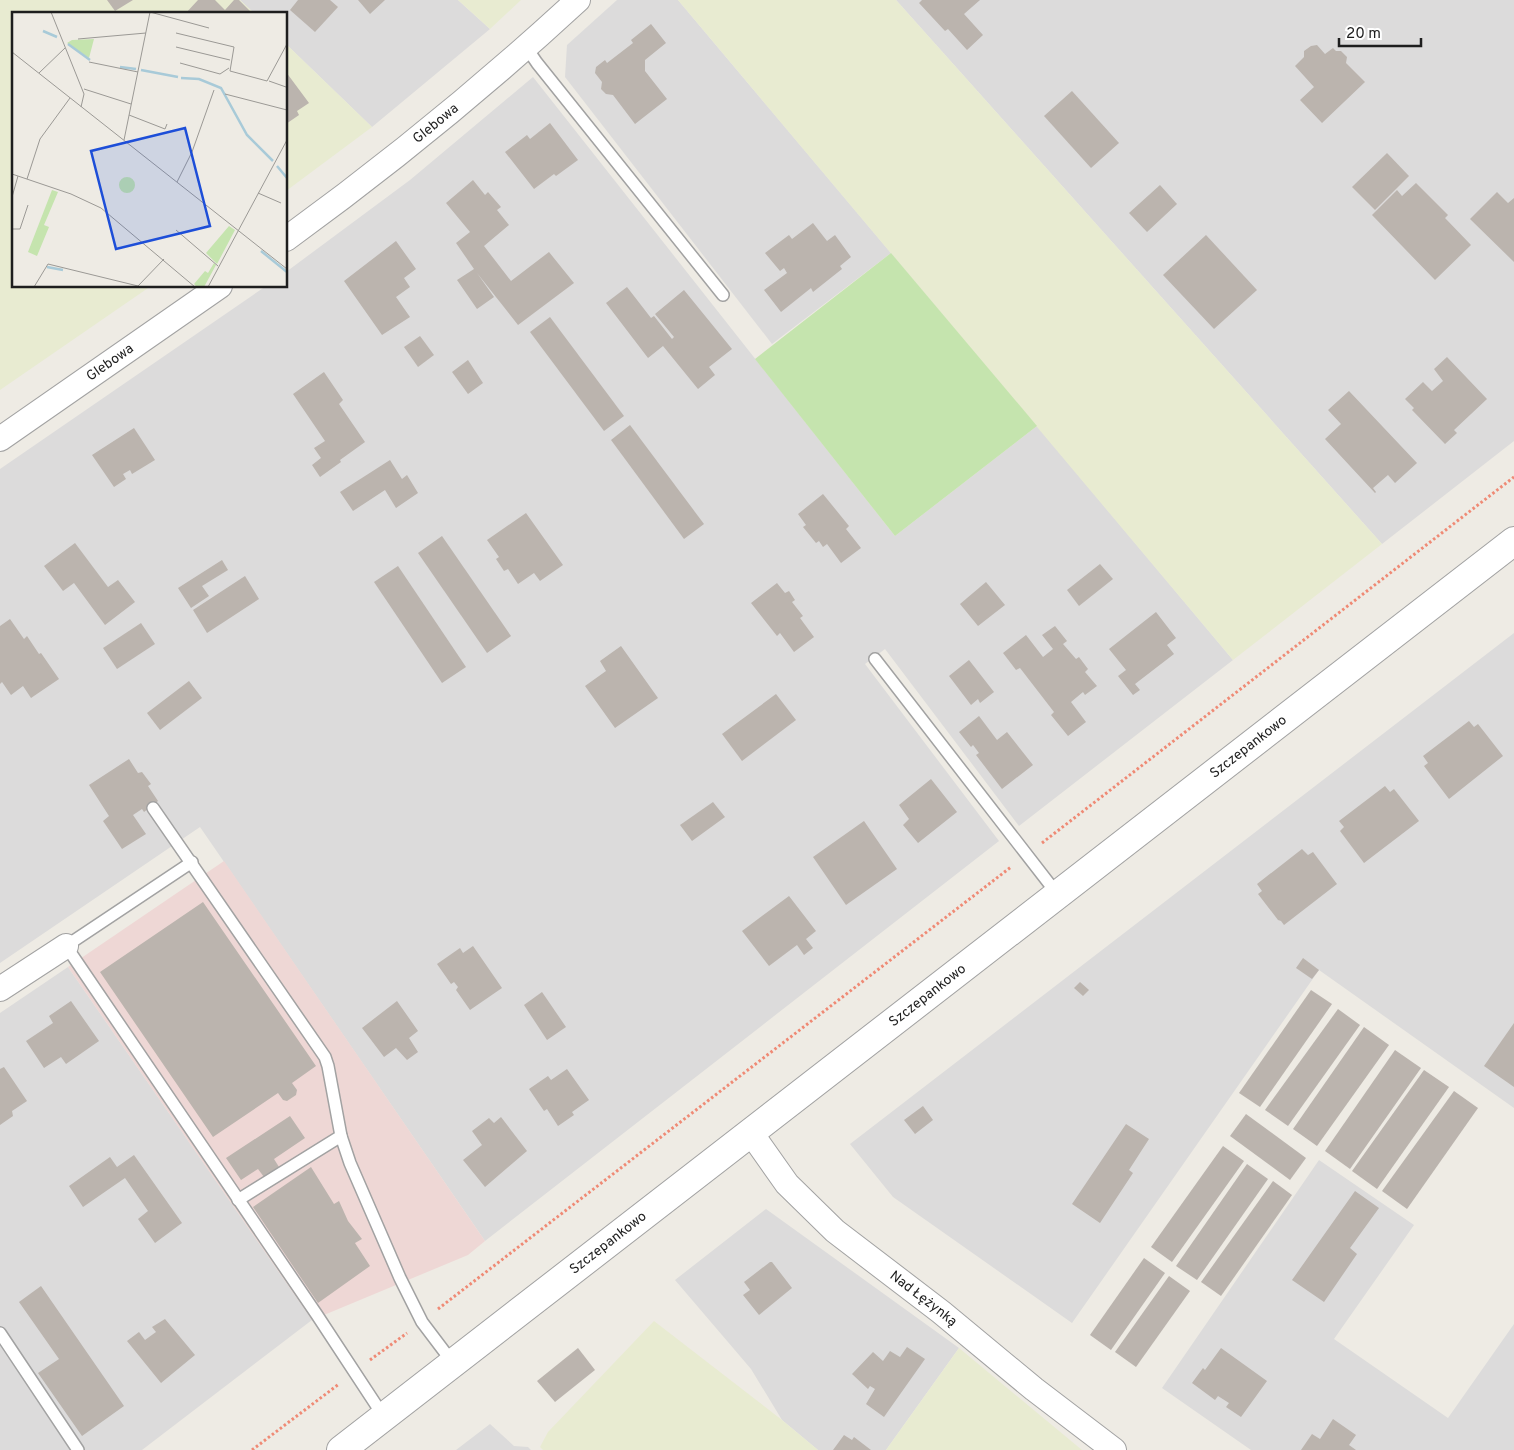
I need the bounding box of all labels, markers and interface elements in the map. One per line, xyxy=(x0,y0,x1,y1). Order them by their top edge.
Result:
inset map xyxy=(12,12,288,288)
scale bar xyxy=(1339,15,1422,47)
text: 20 m xyxy=(1346,25,1381,44)
street label: Glebowa xyxy=(409,100,462,147)
street label: Glebowa xyxy=(83,340,137,385)
street label: Szczepankowo xyxy=(1207,712,1290,782)
street label: Szczepankowo xyxy=(886,960,970,1031)
street label: Szczepankowo xyxy=(566,1208,650,1278)
street label: Nad Łężynką xyxy=(886,1267,960,1330)

